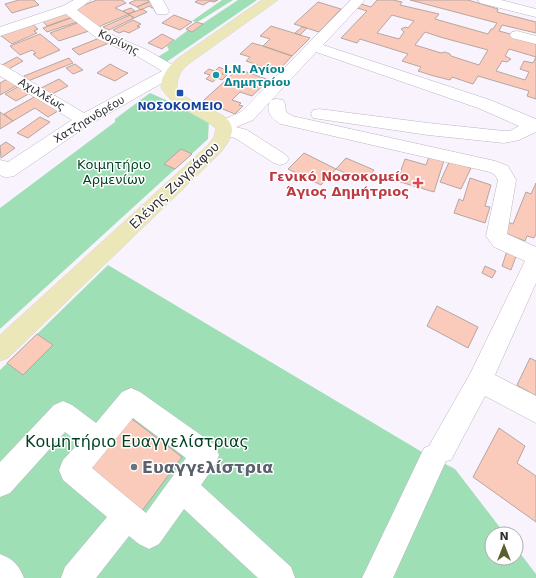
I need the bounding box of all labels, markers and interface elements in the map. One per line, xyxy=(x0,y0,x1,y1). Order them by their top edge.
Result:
street label: Κορίνης xyxy=(96,27,142,58)
place label: Ι.Ν. Αγίου Δημητρίου xyxy=(224,63,290,89)
marker: Ι.Ν. Αγίου Δημητρίου xyxy=(211,70,221,80)
street label: Αχιλλέως xyxy=(16,75,67,113)
marker: ΝΟΣΟΚΟΜΕΙΟ xyxy=(175,88,185,98)
street label: Χατζηανδρέου xyxy=(51,93,127,146)
place label: ΝΟΣΟΚΟΜΕΙΟ xyxy=(137,100,223,113)
street label: Ελένης Ζωγράφου xyxy=(126,139,222,232)
park label: Κοιμητήριο Αρμενίων xyxy=(77,157,151,187)
place label: Γενικό Νοσοκομείο Άγιος Δημήτριος xyxy=(269,169,409,199)
marker: Γενικό Νοσοκομείο Άγιος Δημήτριος xyxy=(412,177,424,189)
park label: Κοιμητήριο Ευαγγελίστριας xyxy=(25,432,249,451)
place label: Ευαγγελίστρια xyxy=(142,458,273,477)
marker: Ευαγγελίστρια xyxy=(129,462,139,472)
north arrow xyxy=(484,526,524,566)
text: N xyxy=(499,530,509,543)

